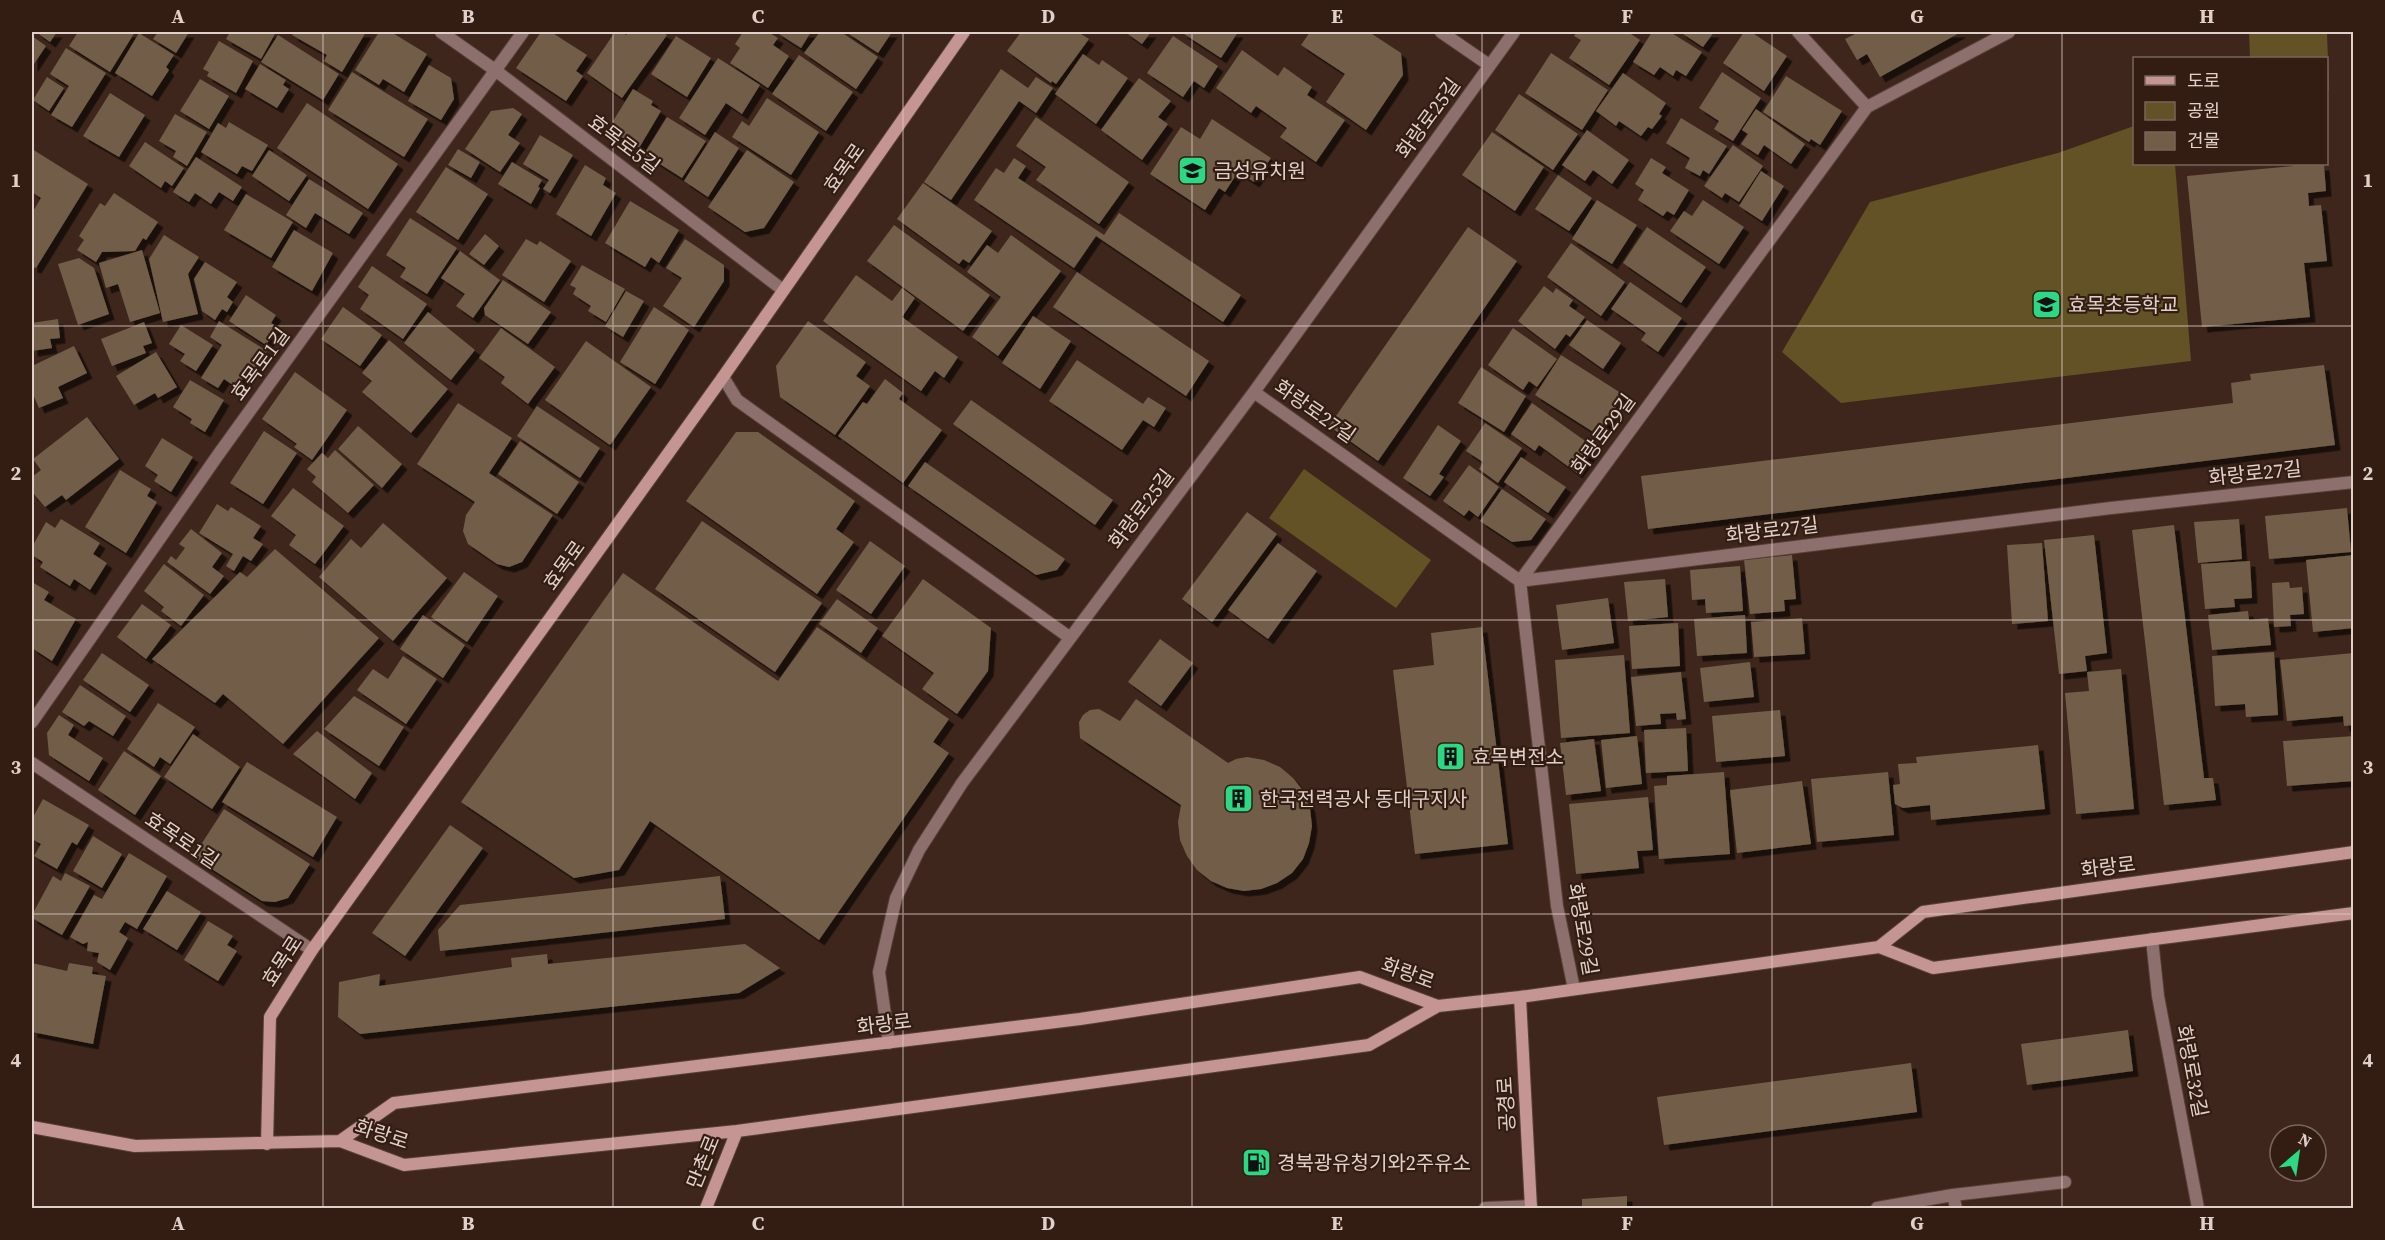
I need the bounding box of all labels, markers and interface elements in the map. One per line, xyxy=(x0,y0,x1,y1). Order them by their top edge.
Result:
text: A xyxy=(171,2,185,30)
text: B xyxy=(461,2,475,30)
text: C xyxy=(752,2,764,30)
text: D xyxy=(1041,2,1055,30)
text: E xyxy=(1331,2,1343,30)
text: F xyxy=(1621,2,1633,30)
text: G xyxy=(1910,2,1924,30)
text: H xyxy=(2199,2,2215,30)
legend xyxy=(2133,57,2328,165)
text: 도로 xyxy=(2187,68,2220,93)
street label: 화랑로25길 xyxy=(1389,72,1467,164)
text: 공원 xyxy=(2187,98,2220,123)
street label: 효목로5길 xyxy=(582,108,666,180)
text: 건물 xyxy=(2187,128,2220,153)
street label: 효목로 xyxy=(817,137,871,199)
school or university icon: 금성유치원 xyxy=(1177,155,1209,187)
place label: 금성유치원 xyxy=(1214,157,1306,185)
text: 1 xyxy=(11,166,21,194)
text: 1 xyxy=(2363,166,2373,194)
school or university icon: 효목초등학교 xyxy=(2031,289,2063,321)
place label: 효목초등학교 xyxy=(2068,291,2178,319)
street label: 효목로1길 xyxy=(224,322,296,406)
street label: 화랑로27길 xyxy=(1269,373,1361,449)
street label: 화랑로29길 xyxy=(1564,388,1642,480)
street label: 화랑로27길 xyxy=(2207,454,2303,492)
text: 2 xyxy=(11,459,22,487)
text: 2 xyxy=(2363,459,2374,487)
street label: 화랑로25길 xyxy=(1102,463,1180,555)
street label: 화랑로27길 xyxy=(1724,510,1820,550)
street label: 효목로 xyxy=(536,534,592,596)
building icon: 효목변전소 xyxy=(1435,741,1467,773)
place label: 효목변전소 xyxy=(1472,743,1564,771)
text: 3 xyxy=(11,753,22,781)
text: 3 xyxy=(2363,753,2374,781)
building icon: 한국전력공사 동대구지사 xyxy=(1223,783,1255,815)
place label: 한국전력공사 동대구지사 xyxy=(1260,785,1467,813)
street label: 효목로1길 xyxy=(140,805,224,875)
street label: 화랑로 xyxy=(2079,850,2137,884)
street label: 화랑로29길 xyxy=(1561,880,1605,978)
street label: 효목로 xyxy=(255,930,309,992)
street label: 화랑로 xyxy=(1377,950,1439,996)
street label: 화랑로 xyxy=(855,1007,913,1041)
street label: 화랑로32길 xyxy=(2169,1022,2215,1120)
text: 4 xyxy=(11,1046,22,1074)
text: 4 xyxy=(2363,1046,2374,1074)
street label: 공경로 xyxy=(1491,1076,1521,1132)
street label: 화랑로 xyxy=(351,1112,413,1156)
north arrow xyxy=(2268,1123,2328,1183)
text: N xyxy=(2295,1127,2316,1152)
street label: 만촌로 xyxy=(680,1131,726,1193)
fuel station icon: 경북광유청기와2주유소 xyxy=(1240,1147,1272,1179)
place label: 경북광유청기와2주유소 xyxy=(1277,1149,1471,1177)
text: A xyxy=(171,1209,185,1237)
text: B xyxy=(461,1209,475,1237)
text: C xyxy=(752,1209,764,1237)
text: D xyxy=(1041,1209,1055,1237)
text: E xyxy=(1331,1209,1343,1237)
text: F xyxy=(1621,1209,1633,1237)
text: G xyxy=(1910,1209,1924,1237)
text: H xyxy=(2199,1209,2215,1237)

